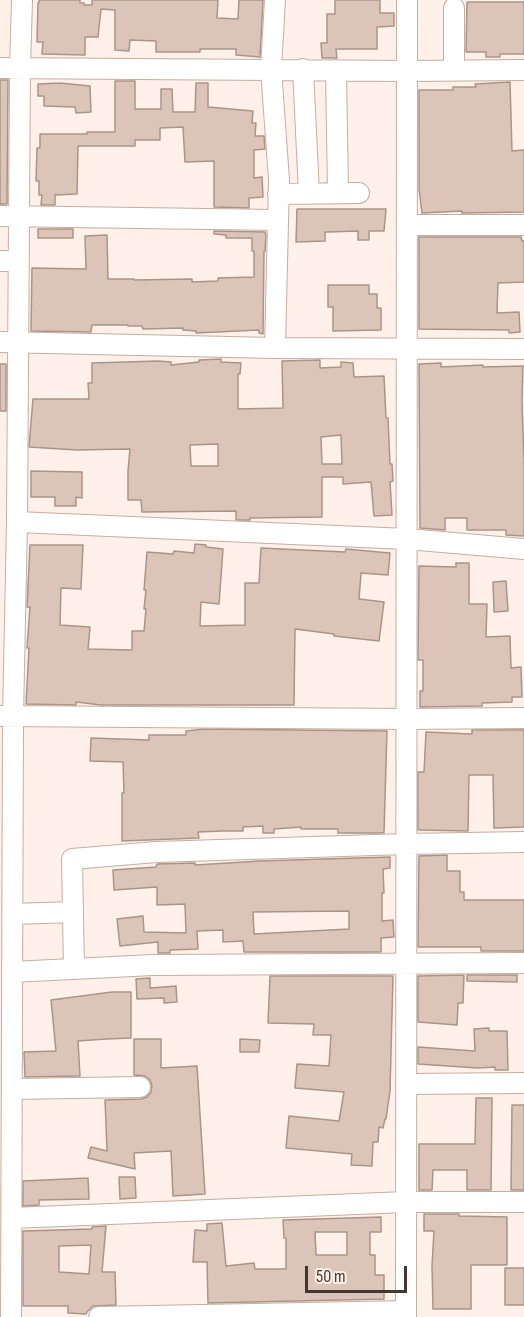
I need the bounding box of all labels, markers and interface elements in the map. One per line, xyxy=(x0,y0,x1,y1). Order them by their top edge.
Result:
scale bar xyxy=(308,1254,410,1292)
text: 50 m xyxy=(316,1266,346,1287)

